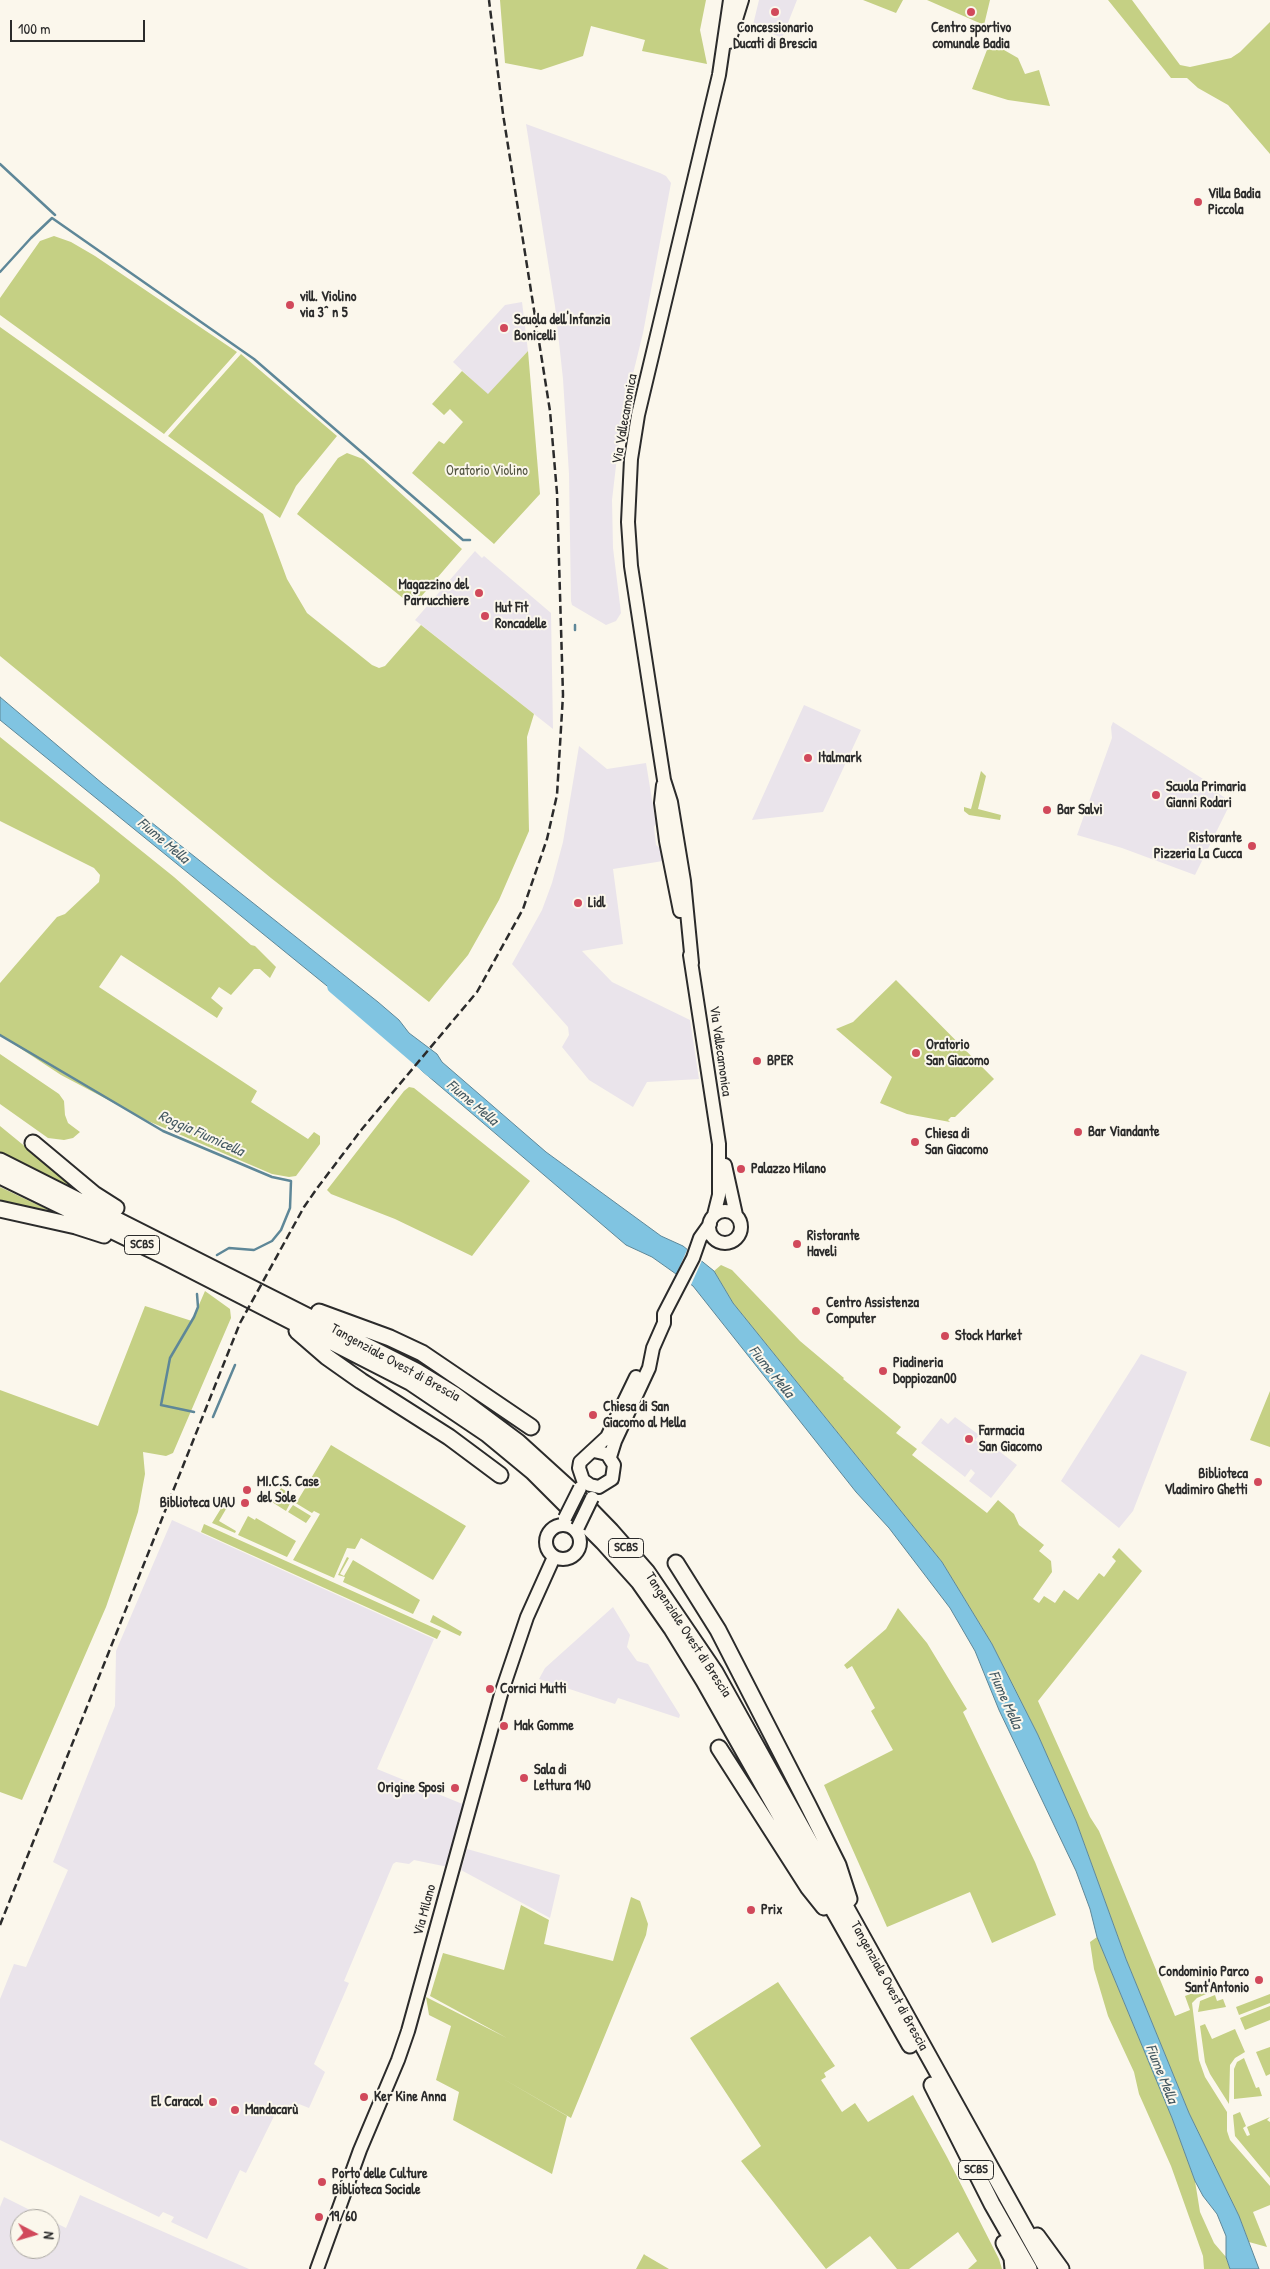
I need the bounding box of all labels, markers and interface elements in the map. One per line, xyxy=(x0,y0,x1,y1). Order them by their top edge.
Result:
marker: Concessionario Ducati di Brescia xyxy=(769,6,781,18)
marker: Centro sportivo comunale Badia xyxy=(965,6,977,18)
scale bar xyxy=(12,10,148,42)
text: 100 m xyxy=(18,18,51,39)
place label: Concessionario Ducati di Brescia xyxy=(733,20,817,52)
place label: Centro sportivo comunale Badia xyxy=(931,20,1011,52)
place label: Villa Badia Piccola xyxy=(1208,186,1260,218)
marker: Villa Badia Piccola xyxy=(1192,196,1204,208)
place label: vill. Violino via 3^ n 5 xyxy=(300,289,356,322)
marker: vill. Violino via 3^ n 5 xyxy=(284,299,296,311)
place label: Scuola dell'Infanzia Bonicelli xyxy=(514,312,610,344)
marker: Scuola dell'Infanzia Bonicelli xyxy=(498,322,510,334)
street label: Via Vallecamonica xyxy=(609,373,641,465)
park label: Oratorio Violino xyxy=(446,463,528,479)
place label: Magazzino del Parrucchiere xyxy=(398,577,469,610)
marker: Magazzino del Parrucchiere xyxy=(473,587,485,599)
place label: Hut Fit Roncadelle xyxy=(495,600,547,632)
marker: Hut Fit Roncadelle xyxy=(479,610,491,622)
place label: Italmark xyxy=(818,750,862,766)
marker: Italmark xyxy=(802,752,814,764)
place label: Scuola Primaria Gianni Rodari xyxy=(1166,779,1246,812)
marker: Scuola Primaria Gianni Rodari xyxy=(1150,789,1162,801)
place label: Bar Salvi xyxy=(1057,802,1103,818)
marker: Bar Salvi xyxy=(1041,804,1053,816)
water label: Fiume Mella xyxy=(134,814,192,868)
place label: Ristorante Pizzeria La Cucca xyxy=(1154,830,1242,862)
marker: Ristorante Pizzeria La Cucca xyxy=(1246,840,1258,852)
place label: Lidl xyxy=(588,895,606,911)
marker: Lidl xyxy=(572,897,584,909)
street label: Via Vallecamonica xyxy=(705,1005,735,1097)
place label: Oratorio San Giacomo xyxy=(926,1037,989,1070)
marker: Oratorio San Giacomo xyxy=(910,1047,922,1059)
place label: BPER xyxy=(767,1053,793,1069)
marker: BPER xyxy=(751,1055,763,1067)
water label: Fiume Mella xyxy=(443,1076,501,1130)
water label: Roggia Fiumicella xyxy=(156,1107,246,1161)
place label: Bar Viandante xyxy=(1088,1124,1160,1140)
place label: Chiesa di San Giacomo xyxy=(925,1126,988,1158)
marker: Bar Viandante xyxy=(1072,1126,1084,1138)
marker: Chiesa di San Giacomo xyxy=(909,1136,921,1148)
place label: Palazzo Milano xyxy=(751,1161,826,1177)
marker: Palazzo Milano xyxy=(735,1163,747,1175)
place label: Ristorante Haveli xyxy=(807,1228,860,1260)
road number: SCBS xyxy=(124,1236,160,1254)
marker: Ristorante Haveli xyxy=(791,1238,803,1250)
place label: Centro Assistenza Computer xyxy=(826,1295,919,1328)
marker: Centro Assistenza Computer xyxy=(810,1305,822,1317)
street label: Tangenziale Ovest di Brescia xyxy=(327,1320,463,1406)
place label: Stock Market xyxy=(955,1328,1022,1344)
marker: Stock Market xyxy=(939,1330,951,1342)
water label: Fiume Mella xyxy=(745,1342,797,1402)
place label: Piadineria Doppiozan00 xyxy=(893,1355,956,1388)
marker: Piadineria Doppiozan00 xyxy=(877,1365,889,1377)
place label: Chiesa di San Giacomo al Mella xyxy=(603,1399,686,1431)
marker: Chiesa di San Giacomo al Mella xyxy=(587,1409,599,1421)
place label: Farmacia San Giacomo xyxy=(979,1423,1042,1455)
marker: Farmacia San Giacomo xyxy=(963,1433,975,1445)
place label: Biblioteca Vladimiro Ghetti xyxy=(1164,1466,1248,1498)
place label: MI.C.S. Case del Sole xyxy=(257,1474,319,1506)
marker: Biblioteca Vladimiro Ghetti xyxy=(1252,1476,1264,1488)
marker: MI.C.S. Case del Sole xyxy=(241,1484,253,1496)
place label: Biblioteca UAU xyxy=(160,1495,235,1511)
marker: Biblioteca UAU xyxy=(239,1497,251,1509)
road number: SCBS xyxy=(608,1539,644,1558)
street label: Tangenziale Ovest di Brescia xyxy=(641,1569,735,1701)
water label: Fiume Mella xyxy=(984,1668,1026,1732)
place label: Cornici Mutti xyxy=(500,1681,567,1697)
marker: Cornici Mutti xyxy=(484,1683,496,1695)
place label: Mak Gomme xyxy=(514,1718,574,1734)
marker: Mak Gomme xyxy=(498,1720,510,1732)
place label: Sala di Lettura 140 xyxy=(534,1762,591,1794)
marker: Sala di Lettura 140 xyxy=(518,1772,530,1784)
place label: Origine Sposi xyxy=(378,1780,445,1796)
marker: Origine Sposi xyxy=(449,1782,461,1794)
street label: Via Milano xyxy=(410,1883,440,1937)
place label: Prix xyxy=(761,1902,783,1918)
marker: Prix xyxy=(745,1904,757,1916)
street label: Tangenziale Ovest di Brescia xyxy=(846,1918,932,2054)
place label: Condominio Parco Sant'Antonio xyxy=(1159,1964,1249,1996)
marker: Condominio Parco Sant'Antonio xyxy=(1253,1974,1265,1986)
water label: Fiume Mella xyxy=(1141,2042,1181,2106)
place label: Ker Kine Anna xyxy=(374,2089,446,2105)
marker: Ker Kine Anna xyxy=(358,2091,370,2103)
place label: El Caracol xyxy=(151,2094,203,2110)
marker: El Caracol xyxy=(207,2096,219,2108)
place label: Mandacarù xyxy=(245,2102,298,2118)
marker: Mandacarù xyxy=(229,2104,241,2116)
road number: SCBS xyxy=(958,2160,994,2180)
place label: Porto delle Culture Biblioteca Sociale xyxy=(332,2166,428,2198)
marker: Porto delle Culture Biblioteca Sociale xyxy=(316,2176,328,2188)
north arrow xyxy=(10,2209,60,2259)
place label: 19/60 xyxy=(329,2209,357,2225)
marker: 19/60 xyxy=(313,2211,325,2223)
text: N xyxy=(40,2231,59,2240)

